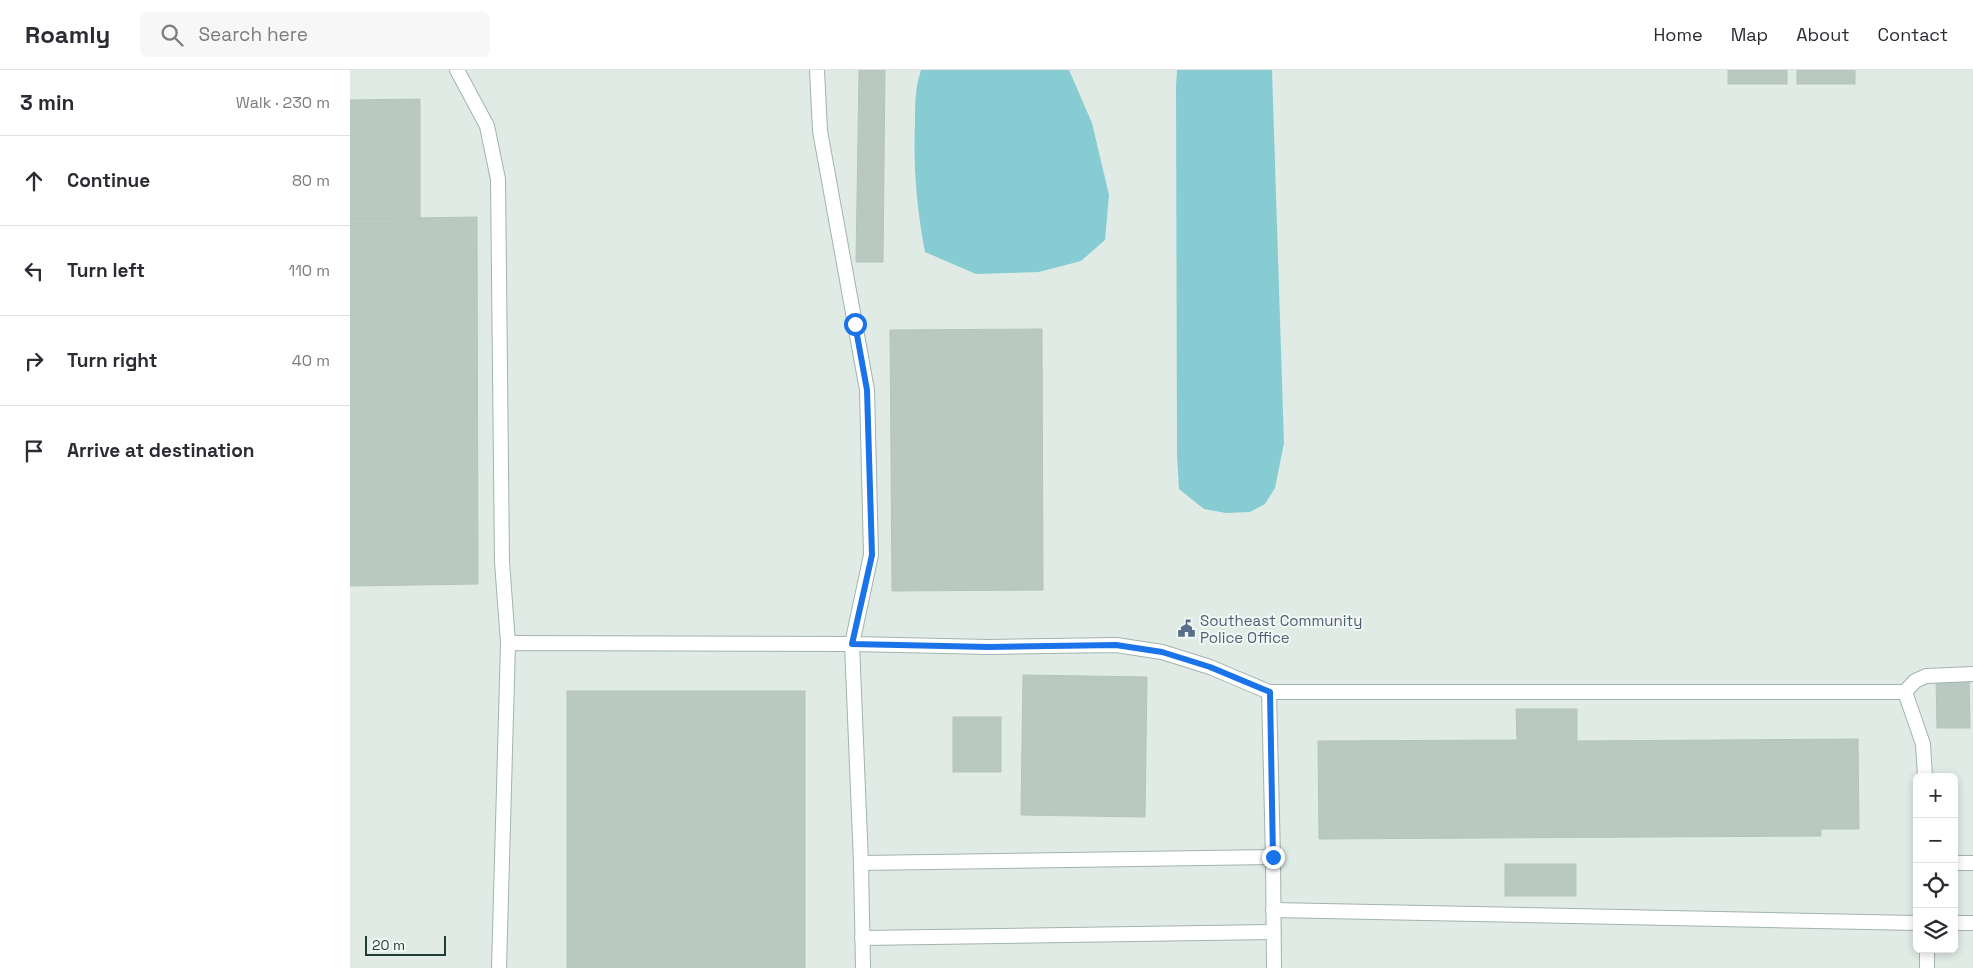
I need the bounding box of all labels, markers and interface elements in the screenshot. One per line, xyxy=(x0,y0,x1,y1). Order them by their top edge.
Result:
search box xyxy=(140,12,490,57)
text: Roamly xyxy=(25,19,110,50)
icon: search xyxy=(158,21,186,49)
text: Search here xyxy=(198,22,308,47)
text: Home xyxy=(1654,23,1703,46)
text: Map xyxy=(1731,23,1768,46)
text: About xyxy=(1796,23,1850,46)
text: Contact xyxy=(1878,23,1948,46)
text: 3 min xyxy=(20,89,75,116)
text: Walk · 230 m xyxy=(236,92,330,113)
icon: ahead xyxy=(20,167,48,195)
text: Continue xyxy=(67,168,150,193)
text: 80 m xyxy=(292,170,330,191)
icon: left xyxy=(20,257,48,285)
text: Turn left xyxy=(67,258,145,283)
text: 110 m xyxy=(288,260,330,281)
route start xyxy=(844,313,867,336)
icon: right xyxy=(20,347,48,375)
text: Turn right xyxy=(67,348,157,373)
text: 40 m xyxy=(292,350,330,371)
icon: arrive xyxy=(20,437,48,465)
text: Arrive at destination xyxy=(67,438,255,463)
place label: Southeast Community Police Office xyxy=(1200,611,1362,647)
public building icon: Southeast Community Police Office xyxy=(1176,619,1196,639)
map controls xyxy=(1913,773,1958,953)
button: + xyxy=(1913,773,1958,818)
button: − xyxy=(1913,818,1958,863)
route end xyxy=(1262,846,1285,869)
button: locate xyxy=(1913,863,1958,908)
button: layers xyxy=(1913,908,1958,953)
scale bar xyxy=(365,933,446,956)
text: 20 m xyxy=(372,936,405,954)

